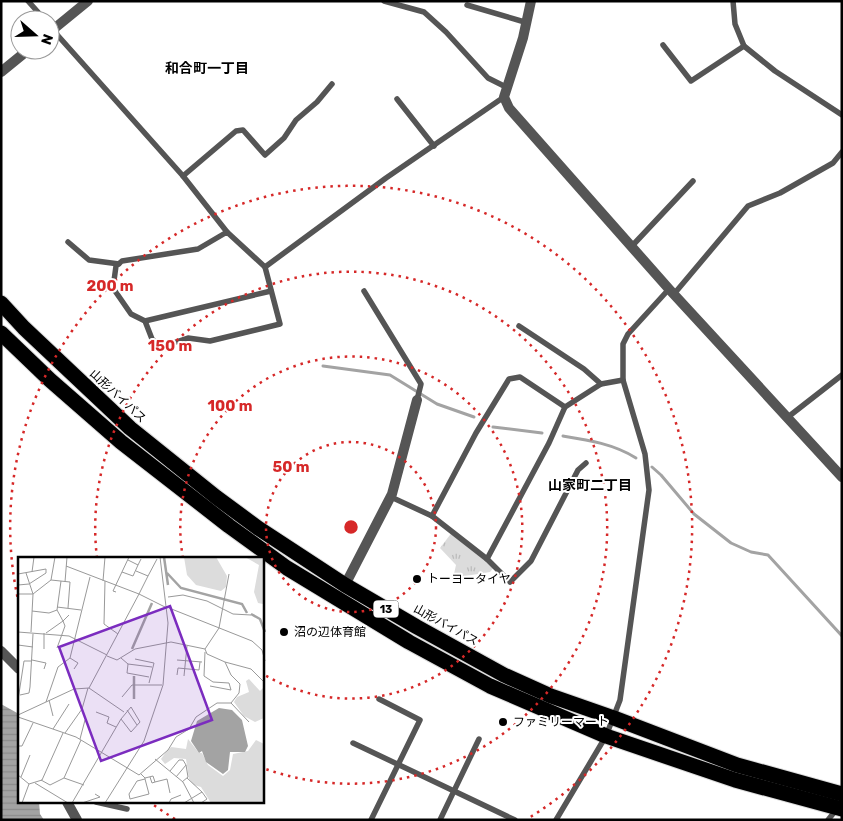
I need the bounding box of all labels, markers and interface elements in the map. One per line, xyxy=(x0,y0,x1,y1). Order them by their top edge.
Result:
north arrow xyxy=(10,10,60,60)
text: N xyxy=(37,32,56,47)
district label: 和合町一丁目 xyxy=(165,60,249,77)
text: 200 m xyxy=(86,277,134,295)
text: 150 m xyxy=(148,337,192,355)
street label: 山形バイパス xyxy=(87,366,149,426)
text: 100 m xyxy=(208,397,252,415)
text: 50 m xyxy=(273,458,309,476)
district label: 山家町二丁目 xyxy=(548,477,632,494)
centre of rings xyxy=(342,518,360,536)
inset map xyxy=(18,557,264,804)
place label: トーヨータイヤ xyxy=(427,572,511,586)
marker: トーヨータイヤ xyxy=(411,573,423,585)
road number: 13 xyxy=(374,600,398,618)
street label: 山形バイパス xyxy=(411,601,481,649)
place label: 沼の辺体育館 xyxy=(294,625,366,639)
marker: 沼の辺体育館 xyxy=(278,626,290,638)
place label: ファミリーマート xyxy=(513,715,609,729)
marker: ファミリーマート xyxy=(497,716,509,728)

